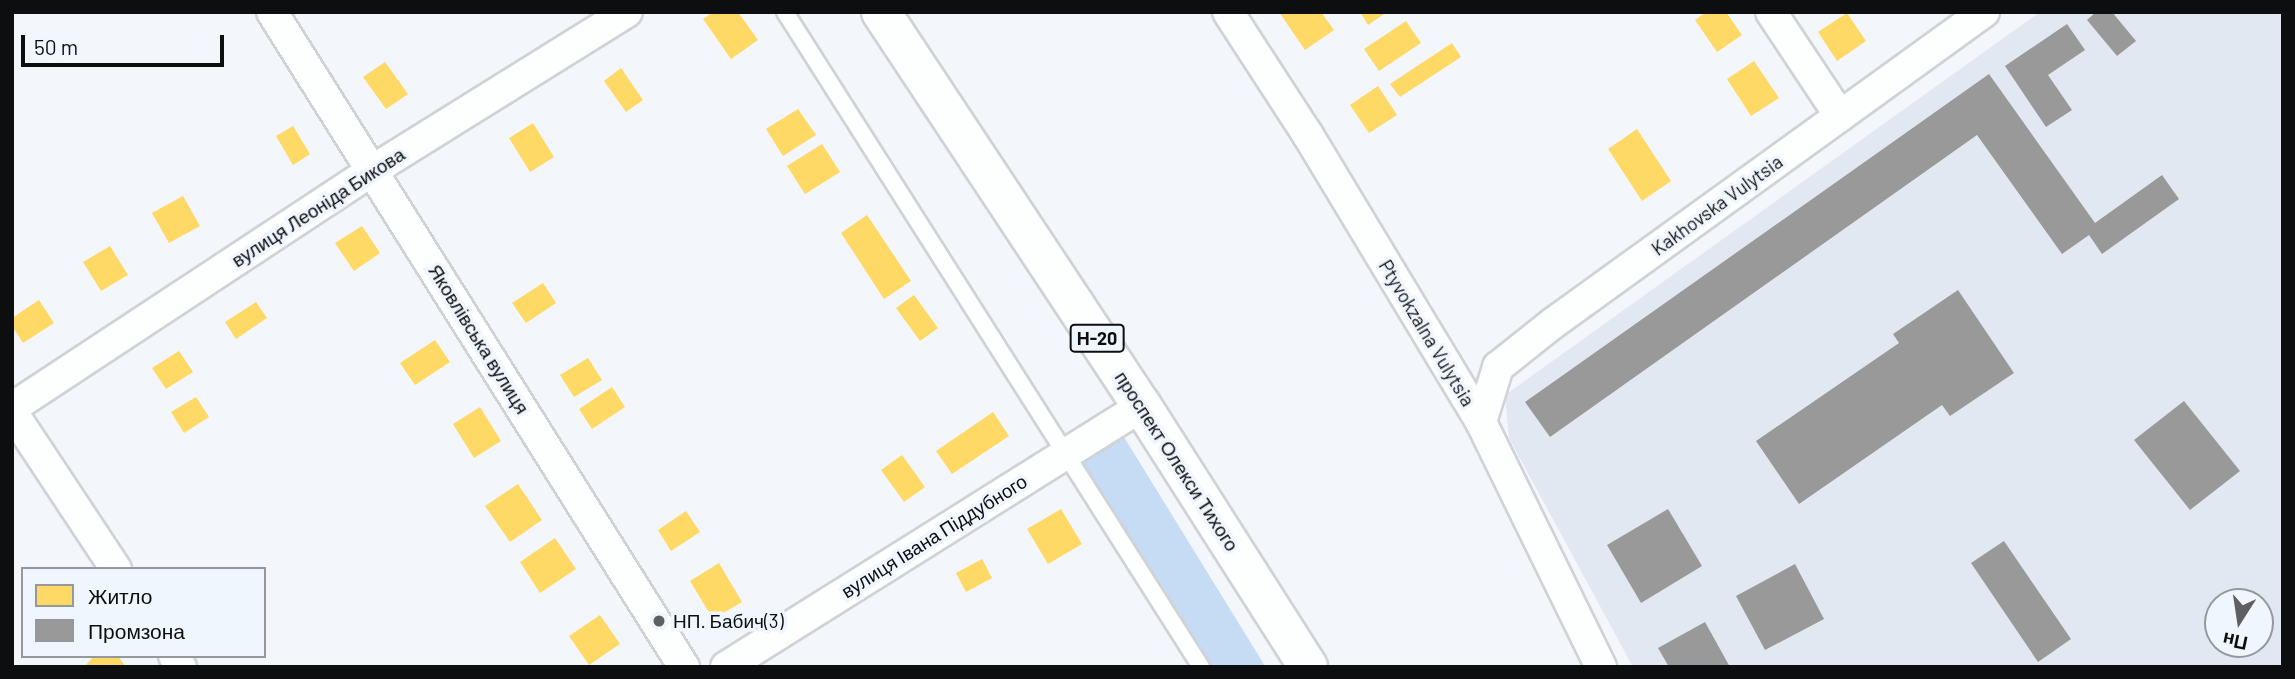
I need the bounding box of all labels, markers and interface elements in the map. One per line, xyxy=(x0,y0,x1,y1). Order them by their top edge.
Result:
scale bar xyxy=(24,21,228,65)
text: 50 m xyxy=(34,34,78,59)
street label: вулиця Леоніда Бикова xyxy=(227,142,409,272)
street label: Kakhovska Vulytsia xyxy=(1647,150,1787,260)
street label: Ptyvokzalna Vulytsia xyxy=(1374,256,1480,410)
street label: Яковлівська вулиця xyxy=(424,260,534,418)
road number: Н-20 xyxy=(1069,324,1125,352)
street label: проспект Олекси Тихого xyxy=(1110,367,1244,555)
street label: вулиця Івана Піддубного xyxy=(837,469,1031,603)
legend xyxy=(21,567,266,658)
text: Житло xyxy=(88,583,152,608)
north arrow xyxy=(2204,588,2274,658)
place label: НП. Бабич(3) xyxy=(673,610,784,632)
marker: НП. Бабич(3) xyxy=(651,613,667,629)
text: Промзона xyxy=(88,618,185,643)
text: Пн xyxy=(2220,628,2250,656)

